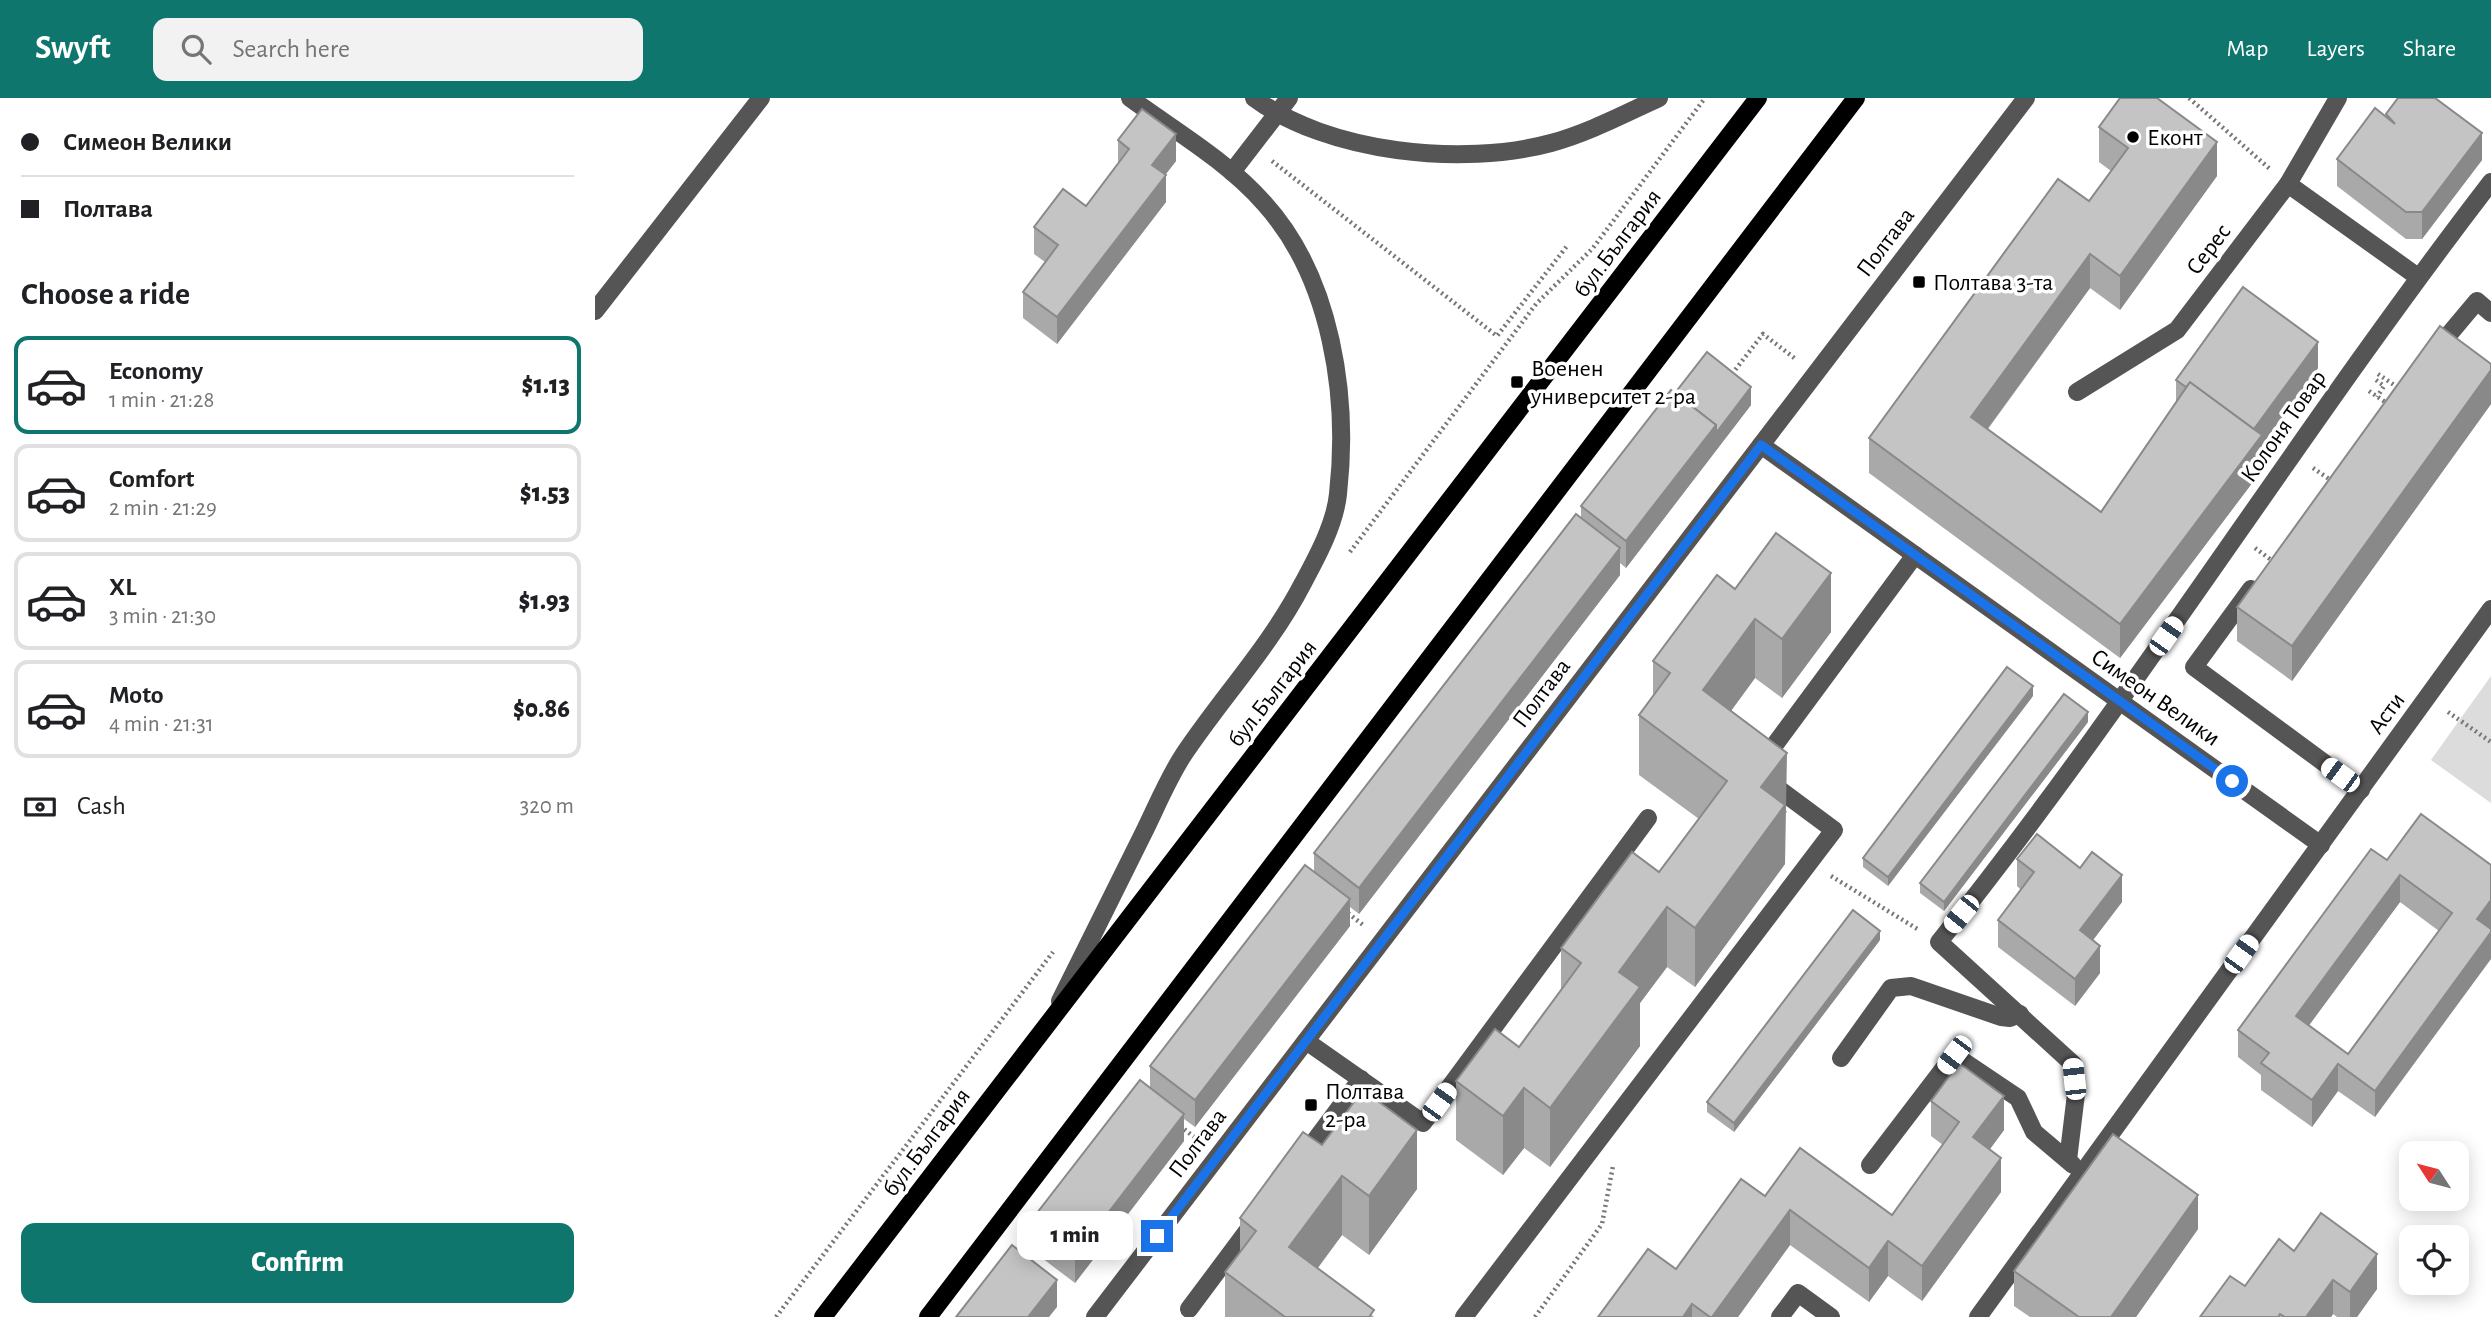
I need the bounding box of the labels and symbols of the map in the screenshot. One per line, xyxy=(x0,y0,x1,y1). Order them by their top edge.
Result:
place label: Еконт xyxy=(2147,126,2203,150)
marker: Еконт xyxy=(2125,129,2141,145)
street label: бул.България xyxy=(1570,185,1666,302)
street label: Полтава xyxy=(1852,204,1919,282)
street label: Серес xyxy=(2182,220,2236,280)
place label: Полтава 3-та xyxy=(1933,271,2053,295)
marker: Полтава 3-та xyxy=(1911,274,1927,290)
place label: Военен университет 2-ра xyxy=(1530,357,1696,409)
street label: Колоня Товар xyxy=(2237,366,2331,487)
marker: Военен университет 2-ра xyxy=(1509,374,1525,390)
car xyxy=(2146,613,2187,659)
street label: бул.България xyxy=(1224,636,1322,752)
street label: Симеон Велики xyxy=(2087,645,2224,751)
street label: Полтава xyxy=(1508,655,1575,733)
street label: Асти xyxy=(2364,688,2410,739)
car xyxy=(2317,754,2364,796)
route start xyxy=(2216,765,2248,797)
car xyxy=(1940,891,1983,937)
car xyxy=(2221,931,2262,977)
car xyxy=(1933,1032,1976,1078)
car xyxy=(2062,1057,2087,1101)
car xyxy=(1419,1079,1460,1125)
place label: Полтава 2-ра xyxy=(1325,1080,1404,1132)
street label: бул.България xyxy=(879,1084,975,1201)
marker: Полтава 2-ра xyxy=(1303,1097,1319,1113)
street label: Полтава xyxy=(1164,1105,1231,1183)
north arrow xyxy=(2399,1141,2469,1211)
callout: 1 min xyxy=(1017,1212,1133,1260)
route end xyxy=(1141,1220,1173,1252)

